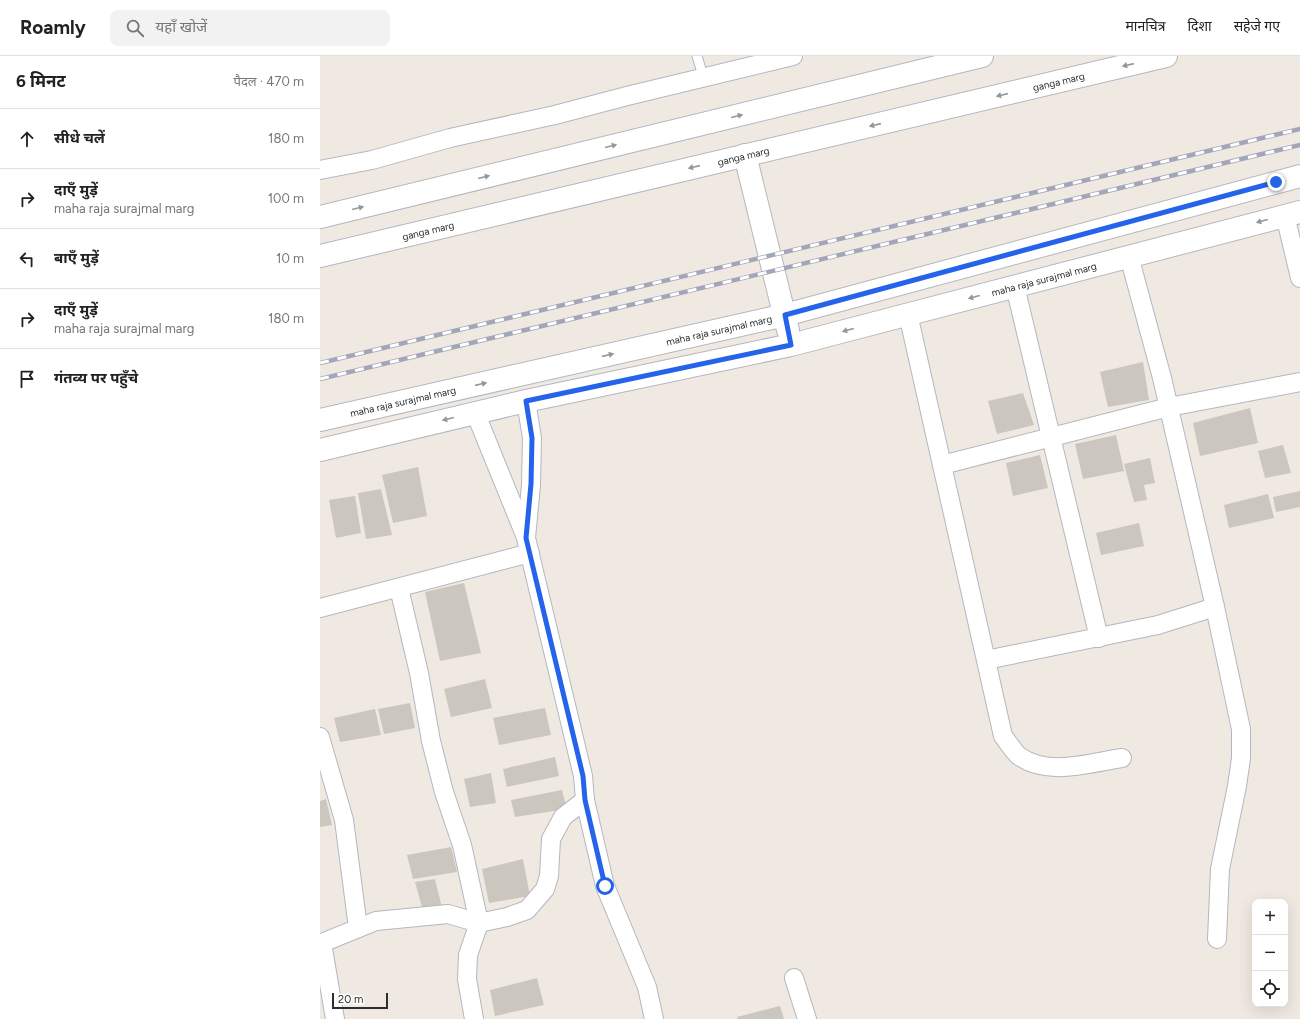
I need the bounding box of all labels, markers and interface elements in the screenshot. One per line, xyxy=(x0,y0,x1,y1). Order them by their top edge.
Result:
search box xyxy=(110,10,390,46)
text: Roamly xyxy=(20,16,86,39)
icon: search xyxy=(124,17,146,39)
text: यहाँ खोजें xyxy=(156,18,207,36)
text: मानचित्र xyxy=(1125,18,1165,35)
text: दिशा xyxy=(1187,18,1212,35)
text: सहेजे गए xyxy=(1234,18,1280,35)
one-way arrow xyxy=(1122,62,1134,68)
street label: ganga marg xyxy=(1031,69,1086,94)
text: 6 मिनट xyxy=(16,71,66,91)
text: पैदल · 470 m xyxy=(234,74,304,89)
one-way arrow xyxy=(995,92,1007,98)
one-way arrow xyxy=(731,112,743,118)
one-way arrow xyxy=(869,122,881,128)
icon: ahead xyxy=(16,128,38,150)
text: सीधे चलें xyxy=(54,129,105,147)
text: 180 m xyxy=(268,131,304,146)
one-way arrow xyxy=(604,143,617,149)
street label: ganga marg xyxy=(716,143,771,168)
one-way arrow xyxy=(688,165,700,171)
route end xyxy=(1267,173,1285,191)
one-way arrow xyxy=(478,174,490,180)
text: दाएँ मुड़ें xyxy=(54,181,98,199)
icon: right xyxy=(16,188,38,210)
text: 100 m xyxy=(268,191,304,206)
text: maha raja surajmal marg xyxy=(54,201,194,216)
one-way arrow xyxy=(352,205,364,211)
street label: ganga marg xyxy=(401,218,455,243)
one-way arrow xyxy=(1256,218,1268,224)
icon: left xyxy=(16,248,38,270)
text: बाएँ मुड़ें xyxy=(54,249,99,267)
text: 10 m xyxy=(276,251,304,266)
street label: maha raja surajmal marg xyxy=(990,259,1098,299)
one-way arrow xyxy=(968,294,980,300)
text: दाएँ मुड़ें xyxy=(54,301,98,319)
icon: right xyxy=(16,308,38,330)
text: 180 m xyxy=(268,311,304,326)
street label: maha raja surajmal marg xyxy=(665,312,773,348)
text: maha raja surajmal marg xyxy=(54,321,194,336)
one-way arrow xyxy=(842,327,854,333)
one-way arrow xyxy=(602,352,614,358)
icon: arrive xyxy=(16,368,38,390)
text: गंतव्य पर पहुँचे xyxy=(54,369,138,387)
one-way arrow xyxy=(475,380,487,386)
street label: maha raja surajmal marg xyxy=(349,383,457,420)
one-way arrow xyxy=(442,416,454,422)
route start xyxy=(596,877,614,895)
map controls xyxy=(1252,899,1288,1007)
button: + xyxy=(1252,899,1288,935)
button: − xyxy=(1252,935,1288,971)
button: locate xyxy=(1252,971,1288,1007)
scale bar xyxy=(332,991,388,1010)
text: 20 m xyxy=(338,993,363,1006)

